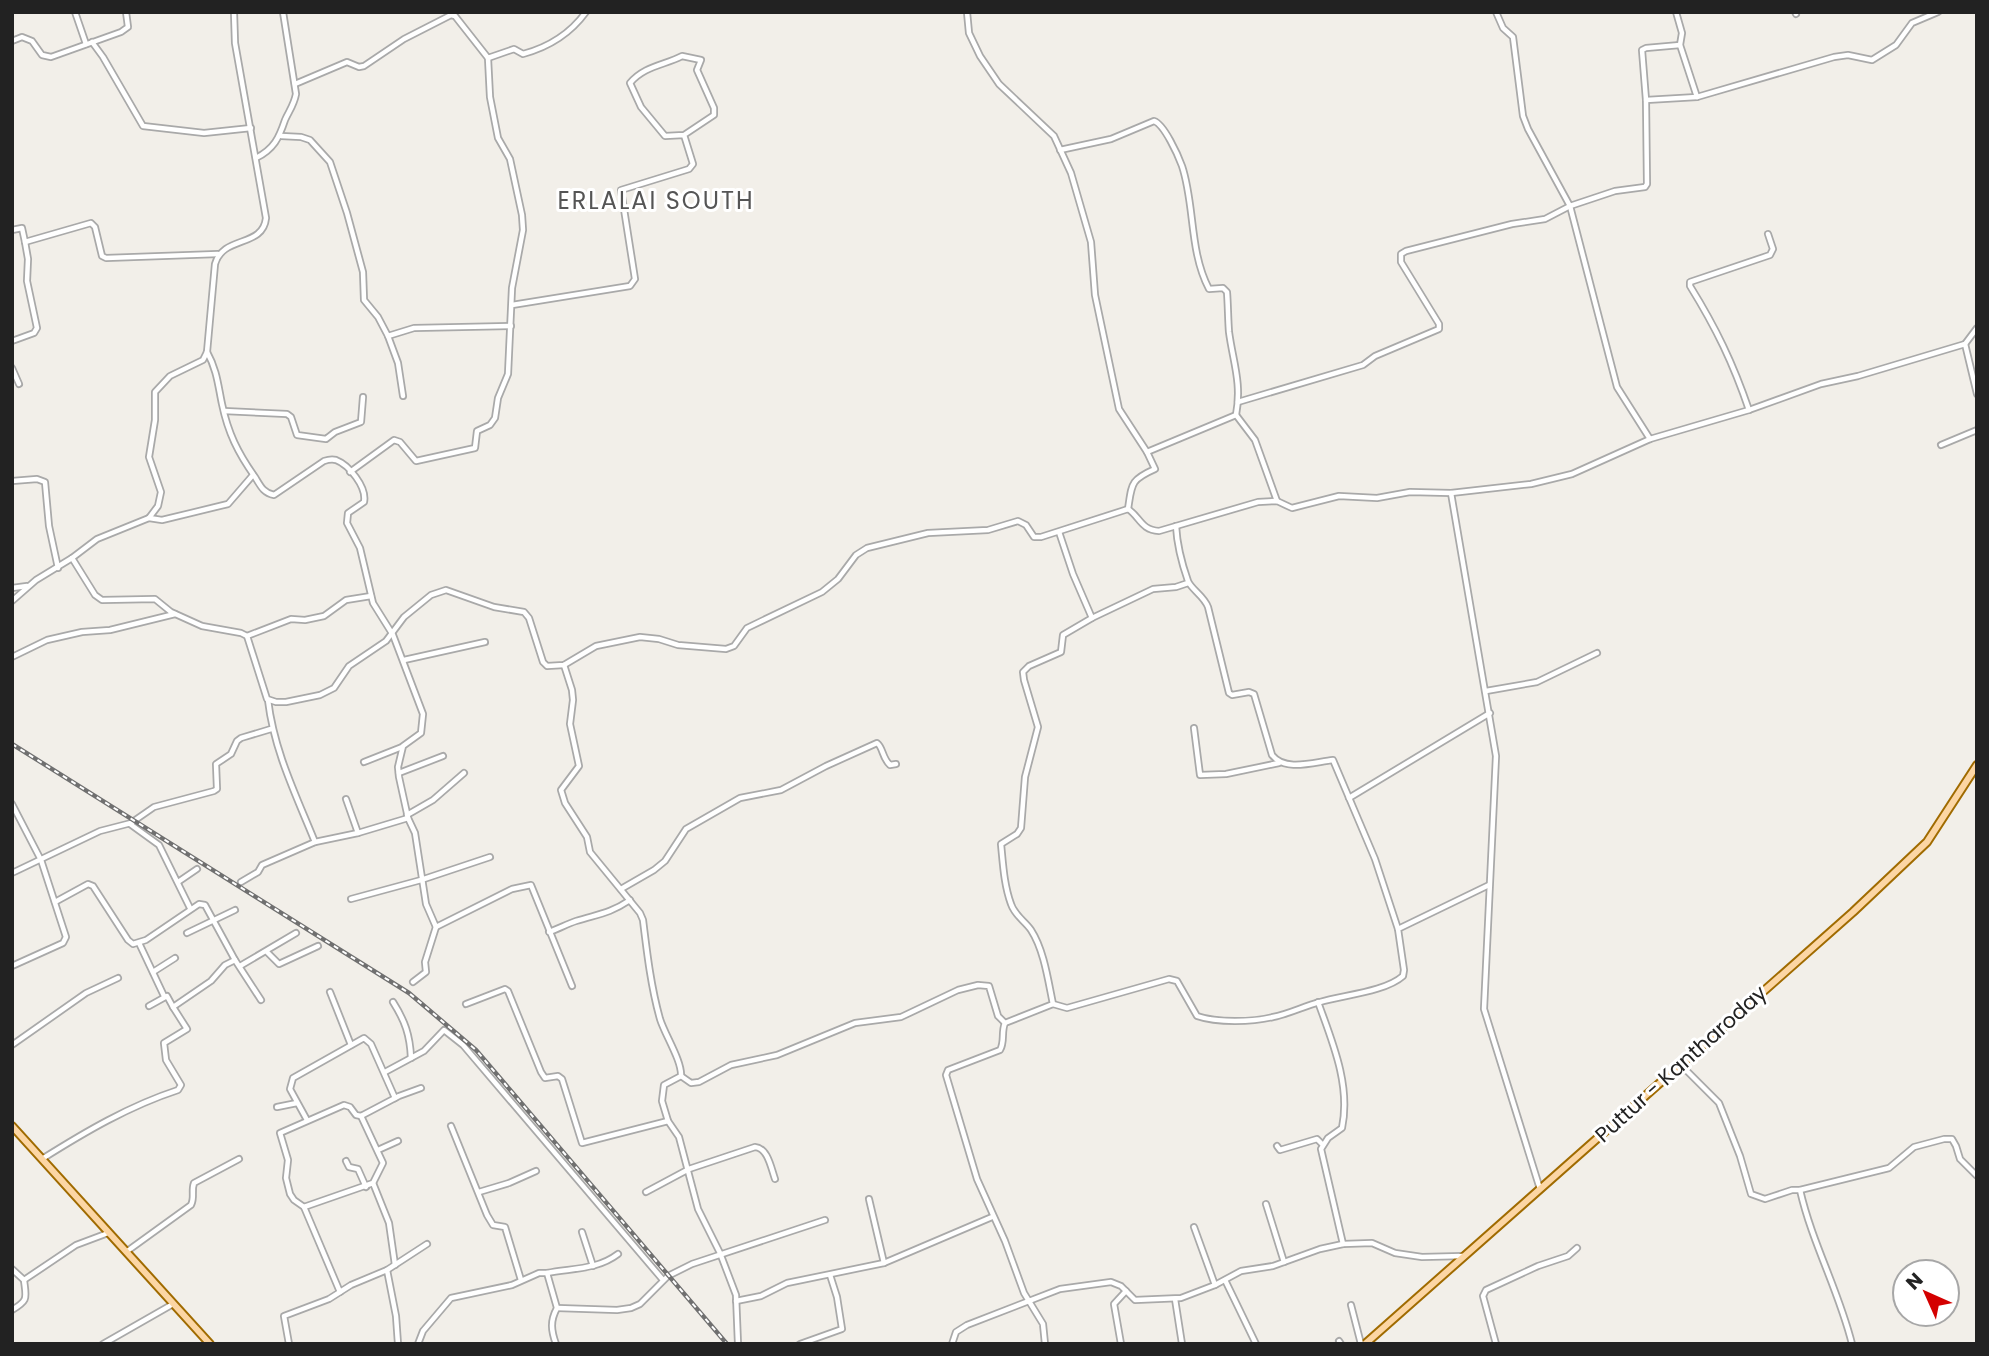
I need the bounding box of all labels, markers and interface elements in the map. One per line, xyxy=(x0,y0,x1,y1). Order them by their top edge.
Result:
district label: ERLALAI SOUTH xyxy=(557,184,755,217)
street label: Puttur - Kantharoday xyxy=(1588,978,1773,1149)
north arrow xyxy=(1891,1258,1961,1328)
text: N xyxy=(1900,1267,1929,1296)

